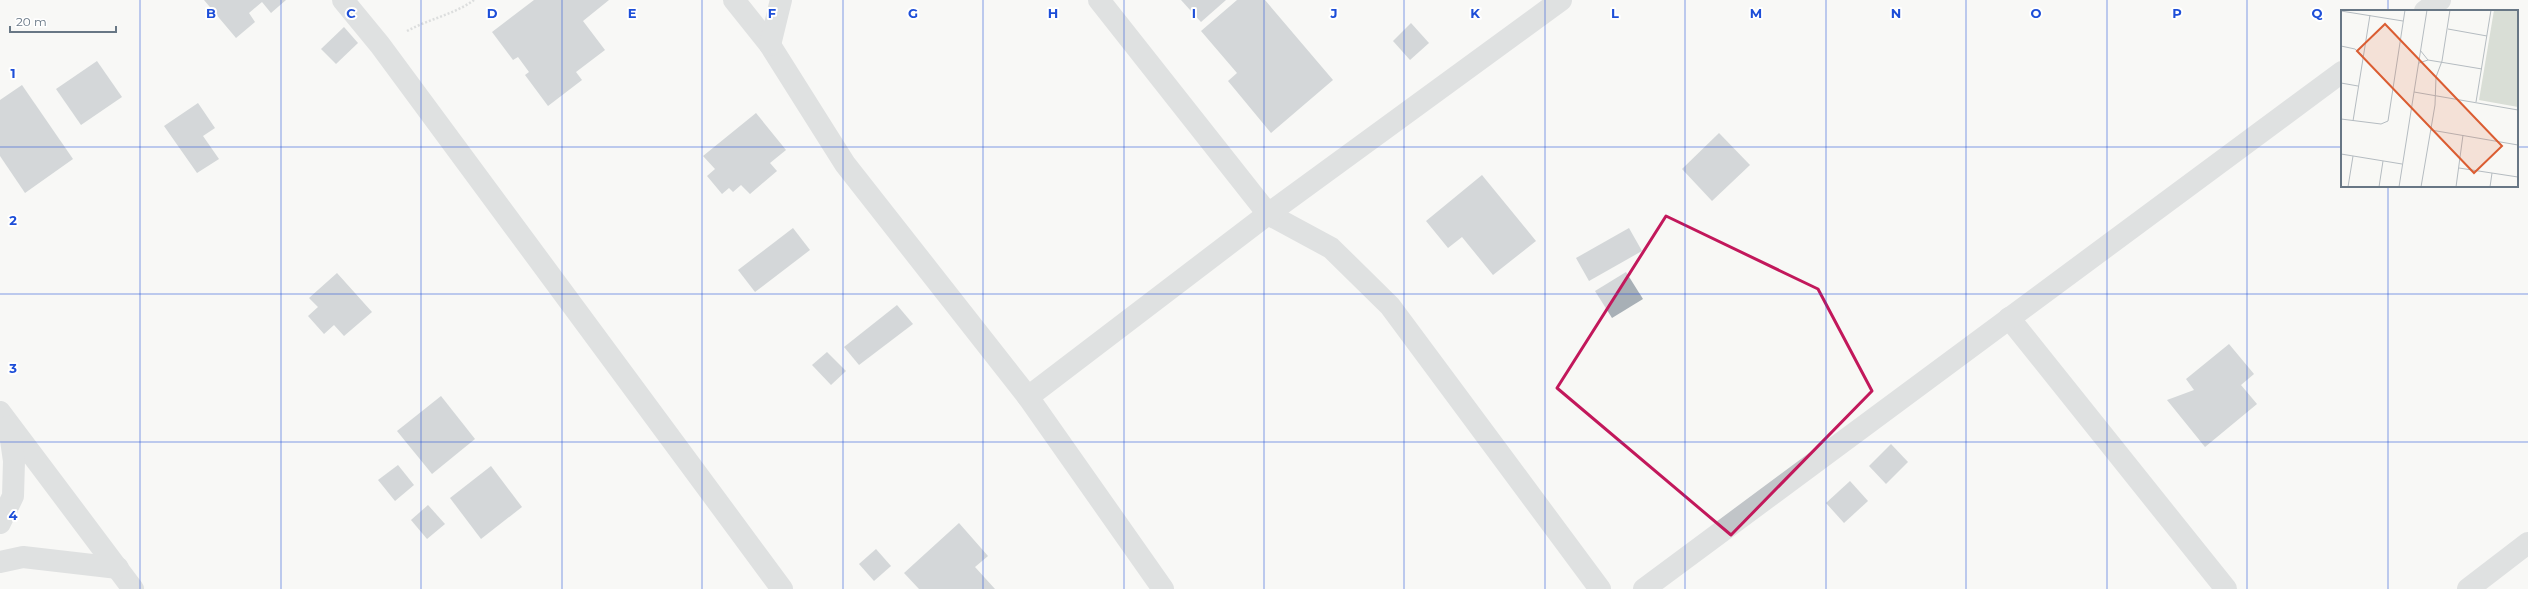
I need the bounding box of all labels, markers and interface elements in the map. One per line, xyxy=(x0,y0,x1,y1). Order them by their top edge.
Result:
text: B xyxy=(206,5,216,21)
text: C xyxy=(346,5,356,21)
text: D xyxy=(487,5,498,21)
text: E xyxy=(628,5,637,21)
text: F xyxy=(768,5,776,21)
text: G xyxy=(908,5,918,21)
text: H xyxy=(1048,5,1058,21)
text: I xyxy=(1192,5,1196,21)
text: J xyxy=(1329,5,1338,21)
text: K xyxy=(1470,5,1480,21)
text: L xyxy=(1611,5,1619,21)
text: M xyxy=(1750,5,1762,21)
text: N xyxy=(1891,5,1901,21)
text: O xyxy=(2031,5,2042,21)
text: P xyxy=(2172,5,2182,21)
text: Q xyxy=(2312,5,2323,21)
scale bar xyxy=(10,8,116,34)
inset map xyxy=(2341,10,2518,187)
text: 20 m xyxy=(16,14,47,29)
text: 1 xyxy=(10,65,16,81)
text: 2 xyxy=(9,212,17,228)
text: 3 xyxy=(8,360,17,376)
text: 4 xyxy=(9,507,18,523)

